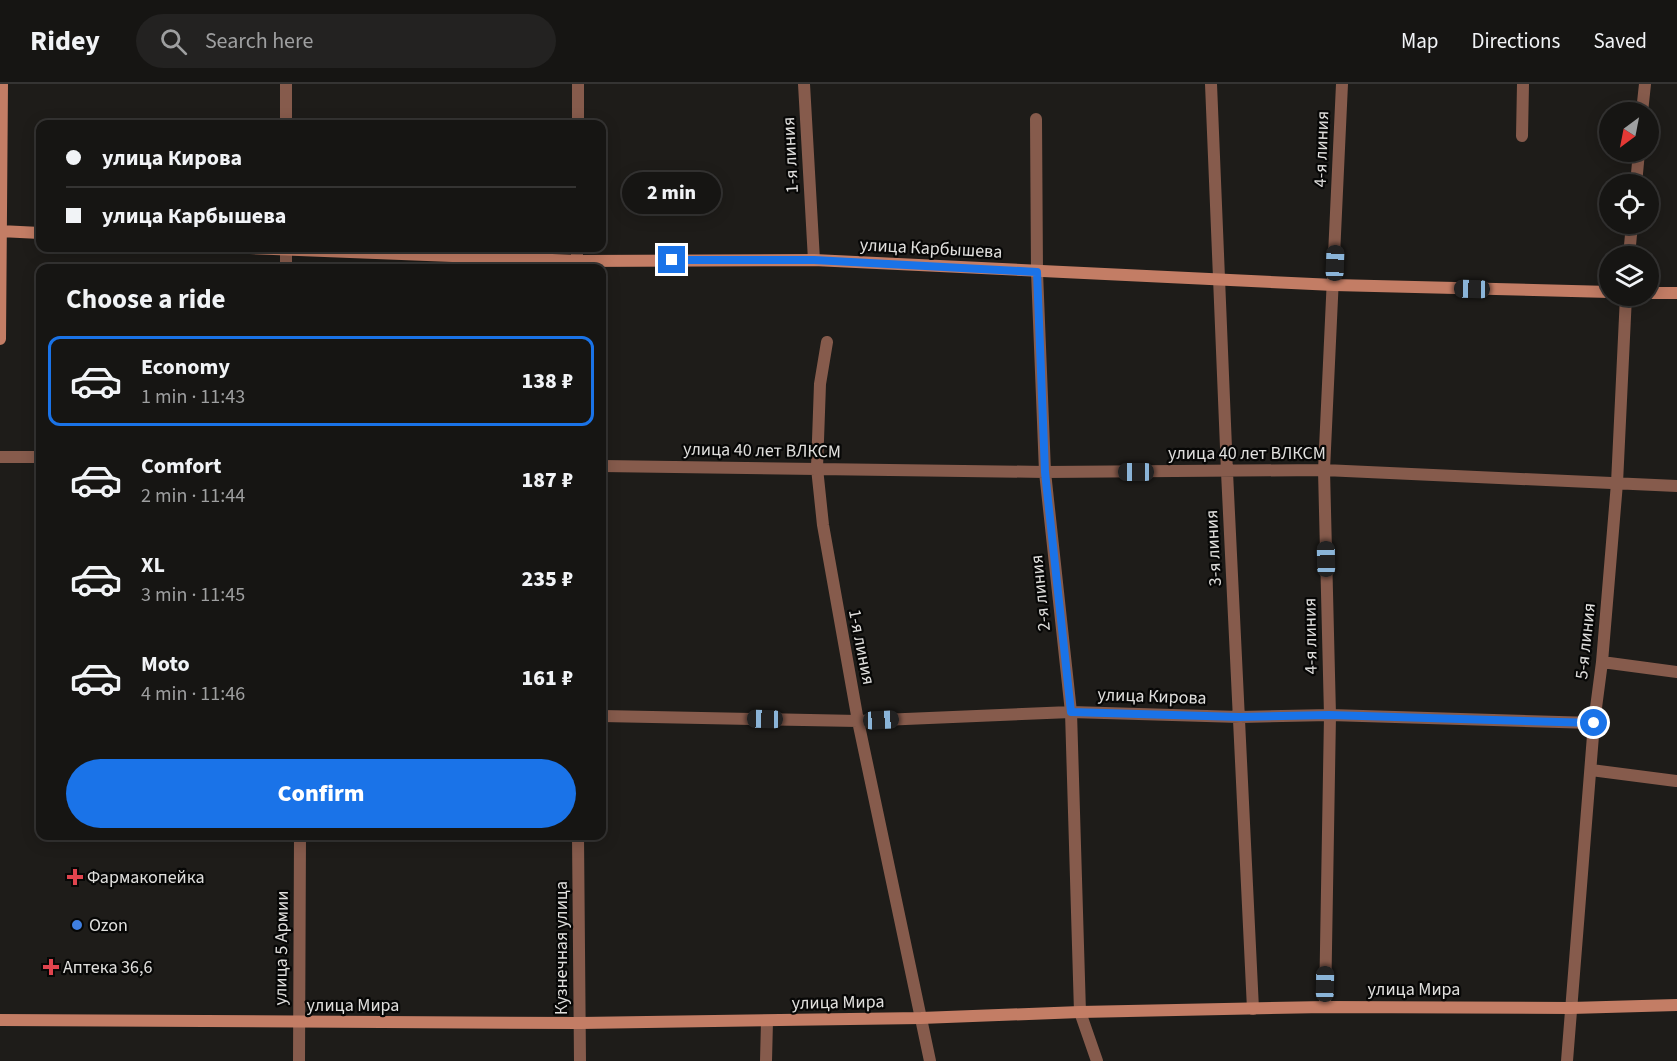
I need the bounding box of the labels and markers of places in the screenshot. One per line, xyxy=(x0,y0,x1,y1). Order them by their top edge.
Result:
place label: Фармакопейка xyxy=(87,865,205,890)
marker: Фармакопейка xyxy=(68,870,82,884)
place label: Ozon xyxy=(89,913,128,938)
marker: Ozon xyxy=(70,918,84,932)
place label: Аптека 36,6 xyxy=(63,955,152,980)
marker: Аптека 36,6 xyxy=(44,960,58,974)

